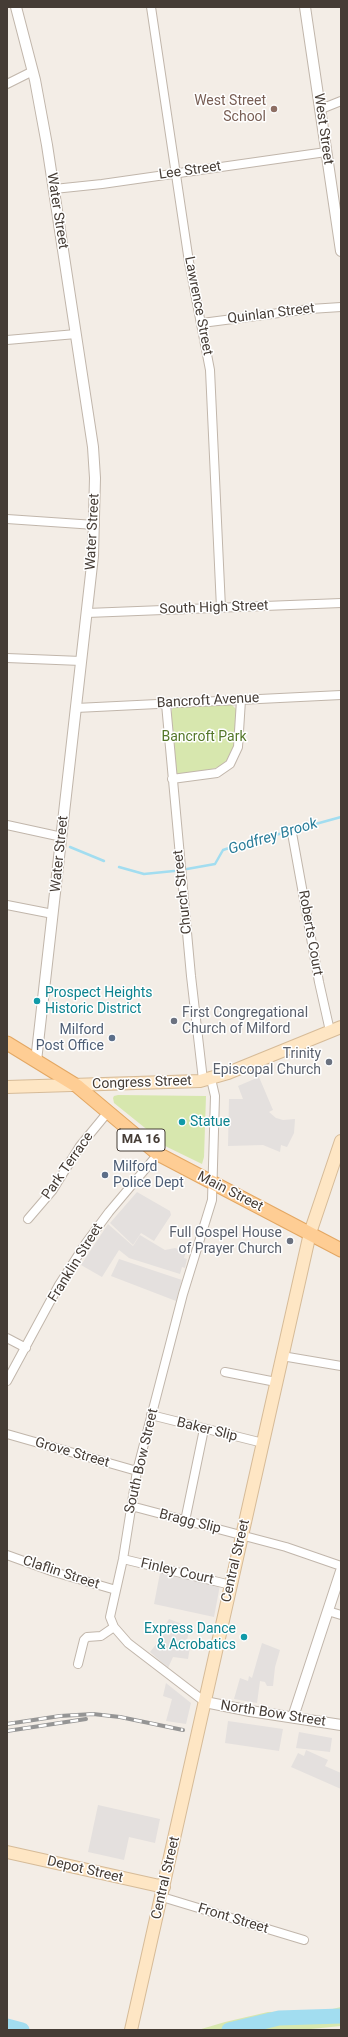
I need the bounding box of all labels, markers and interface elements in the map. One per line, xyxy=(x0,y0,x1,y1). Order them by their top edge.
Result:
street label: West Street xyxy=(310,92,336,166)
place label: West Street School xyxy=(194,93,266,126)
marker: West Street School xyxy=(269,104,279,114)
street label: Lee Street xyxy=(158,158,222,184)
street label: Water Street xyxy=(43,172,71,250)
street label: Lawrence Street xyxy=(180,255,216,357)
street label: Quinlan Street xyxy=(226,300,316,328)
street label: Water Street xyxy=(83,493,103,571)
street label: South High Street xyxy=(159,598,269,618)
street label: Bancroft Avenue xyxy=(156,690,260,712)
park label: Bancroft Park xyxy=(161,729,247,745)
street label: Water Street xyxy=(48,815,72,893)
water label: Godfrey Brook xyxy=(226,815,320,859)
street label: Church Street xyxy=(170,849,196,935)
street label: Roberts Court xyxy=(294,889,326,977)
place label: Prospect Heights Historic District xyxy=(45,985,153,1018)
marker: Prospect Heights Historic District xyxy=(32,996,42,1006)
place label: First Congregational Church of Milford xyxy=(182,1005,308,1038)
marker: First Congregational Church of Milford xyxy=(169,1016,179,1026)
place label: Milford Post Office xyxy=(36,1022,104,1054)
marker: Milford Post Office xyxy=(107,1033,117,1043)
place label: Trinity Episcopal Church xyxy=(213,1046,321,1078)
marker: Trinity Episcopal Church xyxy=(324,1057,334,1067)
street label: Congress Street xyxy=(92,1073,192,1093)
place label: Statue xyxy=(190,1114,230,1130)
marker: Statue xyxy=(177,1117,187,1127)
street label: Park Terrace xyxy=(39,1129,97,1203)
road number: MA 16 xyxy=(117,1129,165,1151)
place label: Milford Police Dept xyxy=(113,1159,184,1192)
street label: Main Street xyxy=(194,1168,266,1216)
marker: Milford Police Dept xyxy=(100,1170,110,1180)
street label: Franklin Street xyxy=(45,1221,107,1305)
place label: Full Gospel House of Prayer Church xyxy=(169,1225,282,1258)
marker: Full Gospel House of Prayer Church xyxy=(285,1236,295,1246)
street label: South Bow Street xyxy=(122,1407,162,1515)
street label: Baker Slip xyxy=(175,1414,239,1446)
street label: Grove Street xyxy=(33,1434,111,1472)
street label: Bragg Slip xyxy=(157,1506,223,1538)
street label: Central Street xyxy=(218,1518,254,1604)
street label: Claflin Street xyxy=(21,1553,101,1593)
street label: Finley Court xyxy=(139,1555,215,1589)
place label: Express Dance & Acrobatics xyxy=(144,1621,236,1654)
marker: Express Dance & Acrobatics xyxy=(239,1632,249,1642)
street label: North Bow Street xyxy=(219,1697,327,1731)
street label: Central Street xyxy=(148,1835,184,1921)
street label: Depot Street xyxy=(45,1853,125,1887)
street label: Front Street xyxy=(196,1900,270,1938)

